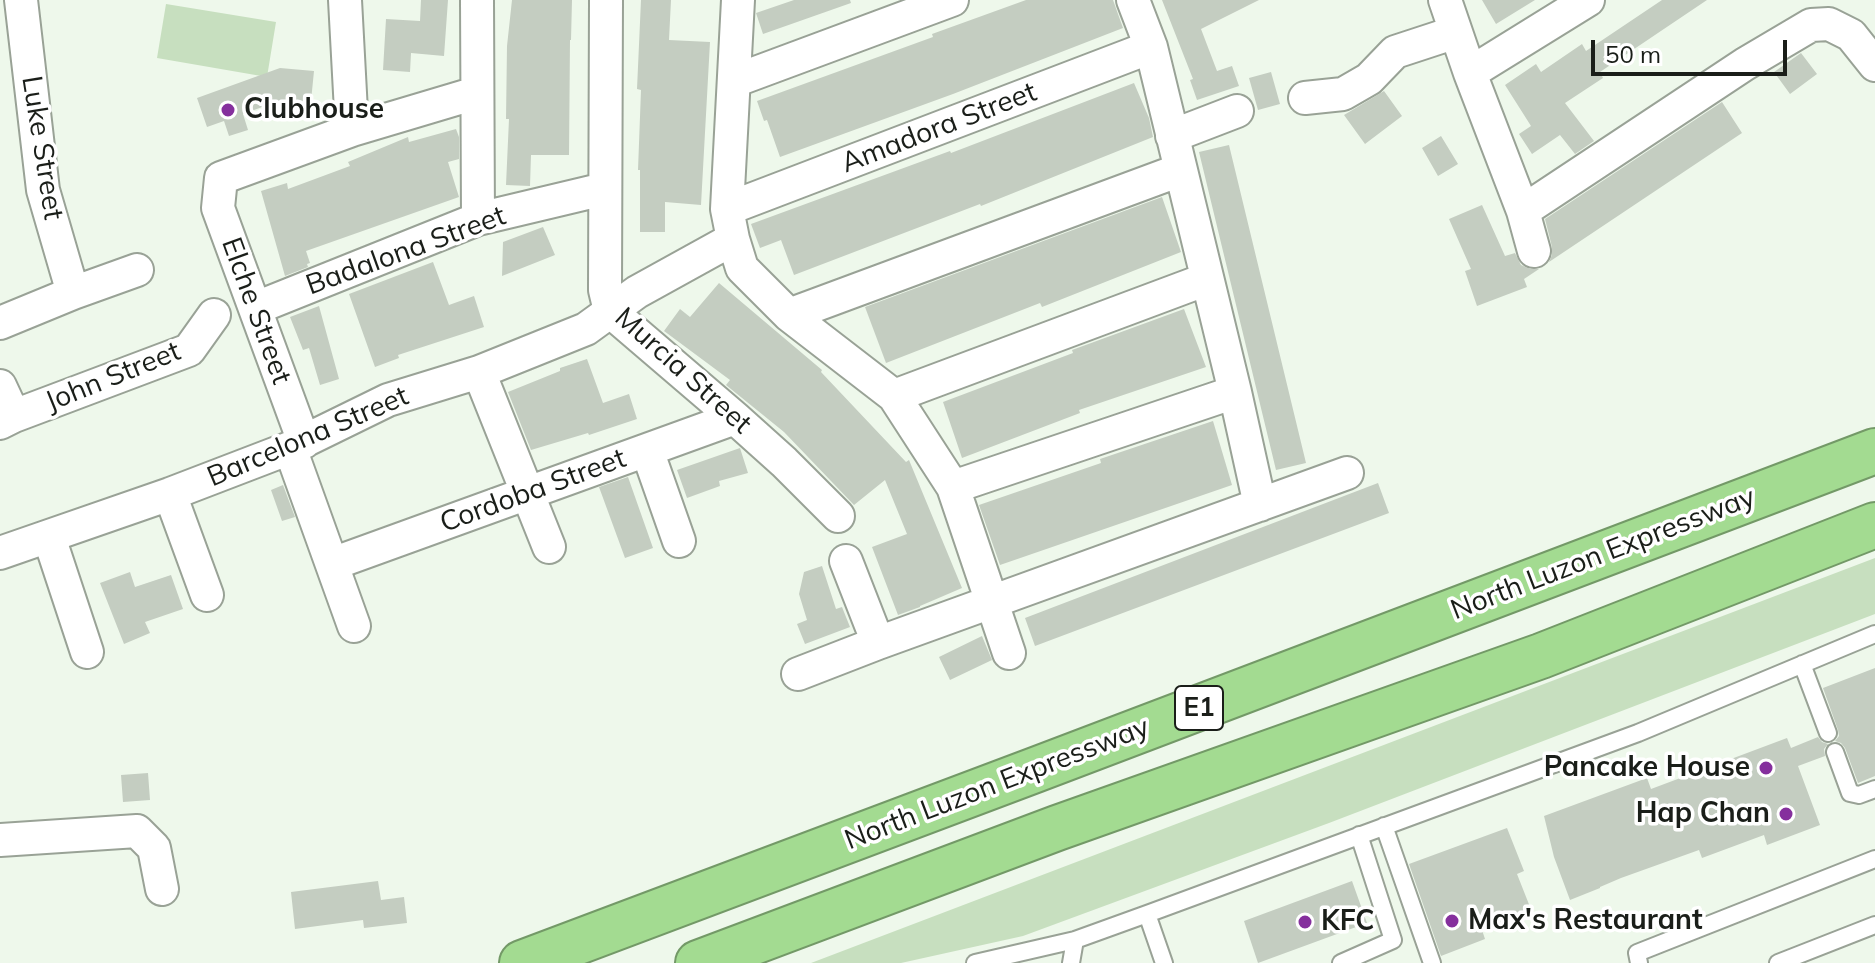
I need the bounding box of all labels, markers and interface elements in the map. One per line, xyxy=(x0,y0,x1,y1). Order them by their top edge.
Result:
scale bar xyxy=(1595,24,1791,74)
text: 50 m xyxy=(1605,39,1661,69)
street label: Luke Street xyxy=(14,74,70,222)
street label: Amadora Street xyxy=(837,75,1041,181)
place label: Clubhouse xyxy=(244,93,384,127)
marker: Clubhouse xyxy=(219,101,237,119)
street label: Badalona Street xyxy=(302,199,510,303)
street label: Elche Street xyxy=(214,233,298,389)
street label: Murcia Street xyxy=(608,301,758,441)
street label: John Street xyxy=(41,335,185,419)
street label: Barcelona Street xyxy=(202,379,414,495)
street label: Cordoba Street xyxy=(436,442,630,540)
street label: North Luzon Expressway xyxy=(1446,480,1760,628)
road number: E1 xyxy=(1175,686,1223,730)
street label: North Luzon Expressway xyxy=(840,710,1154,858)
place label: Pancake House xyxy=(1544,751,1750,785)
marker: Pancake House xyxy=(1757,759,1775,777)
place label: Hap Chan xyxy=(1636,797,1770,831)
marker: Hap Chan xyxy=(1777,805,1795,823)
place label: Max's Restaurant xyxy=(1468,904,1702,938)
place label: KFC xyxy=(1321,905,1374,939)
marker: Max's Restaurant xyxy=(1443,912,1461,930)
marker: KFC xyxy=(1296,913,1314,931)

